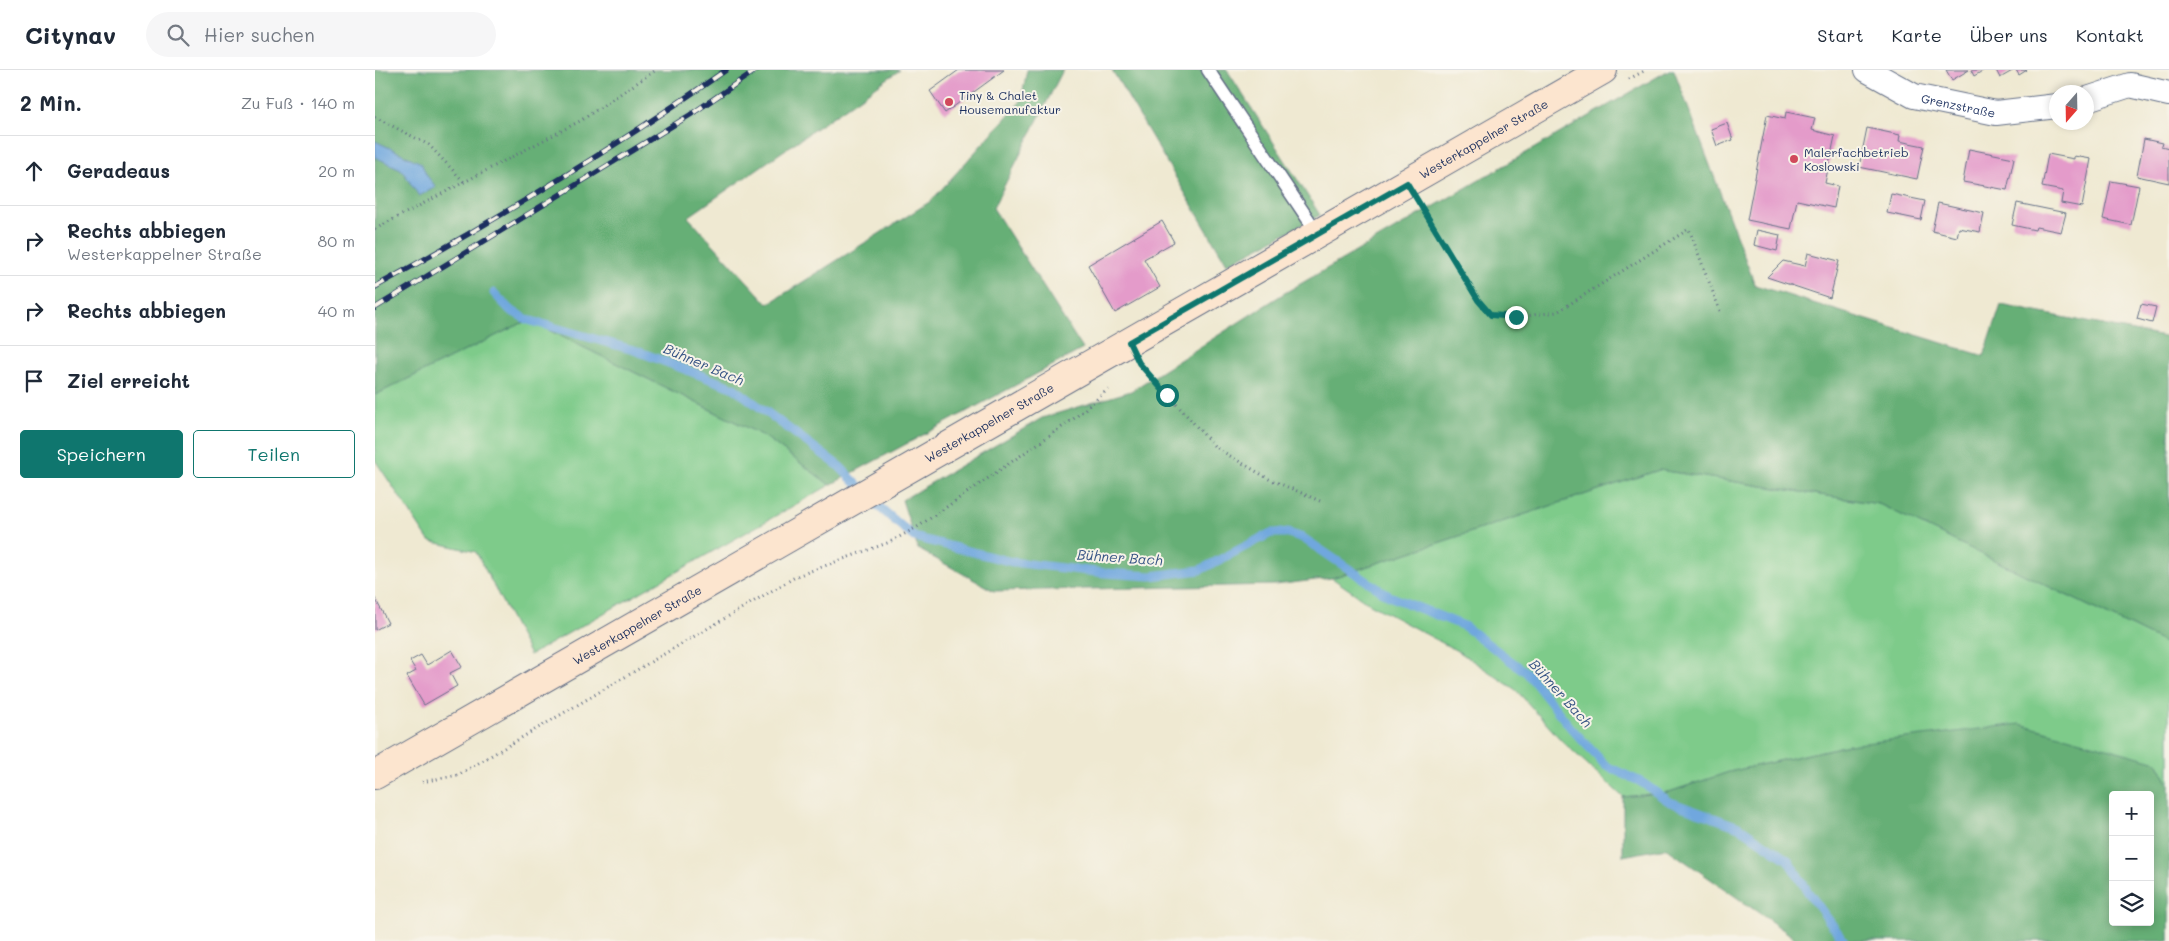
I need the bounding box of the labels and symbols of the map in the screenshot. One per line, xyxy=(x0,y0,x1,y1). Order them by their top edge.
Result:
north arrow xyxy=(2049,85,2094,130)
place label: Tiny & Chalet Housemanufaktur xyxy=(959,87,1061,117)
street label: Grenzstraße xyxy=(1920,90,1997,121)
street label: Westerkappelner Straße xyxy=(1416,95,1551,182)
marker: Tiny & Chalet Housemanufaktur xyxy=(943,96,955,108)
place label: Malerfachbetrieb Koslowski xyxy=(1804,144,1909,174)
marker: Malerfachbetrieb Koslowski xyxy=(1788,153,1800,165)
route end xyxy=(1505,306,1528,329)
water label: Bühner Bach xyxy=(661,339,747,390)
street label: Westerkappelner Straße xyxy=(922,379,1056,466)
route start xyxy=(1156,384,1179,407)
water label: Bühner Bach xyxy=(1077,545,1164,569)
street label: Westerkappelner Straße xyxy=(569,581,704,668)
water label: Bühner Bach xyxy=(1525,655,1597,731)

